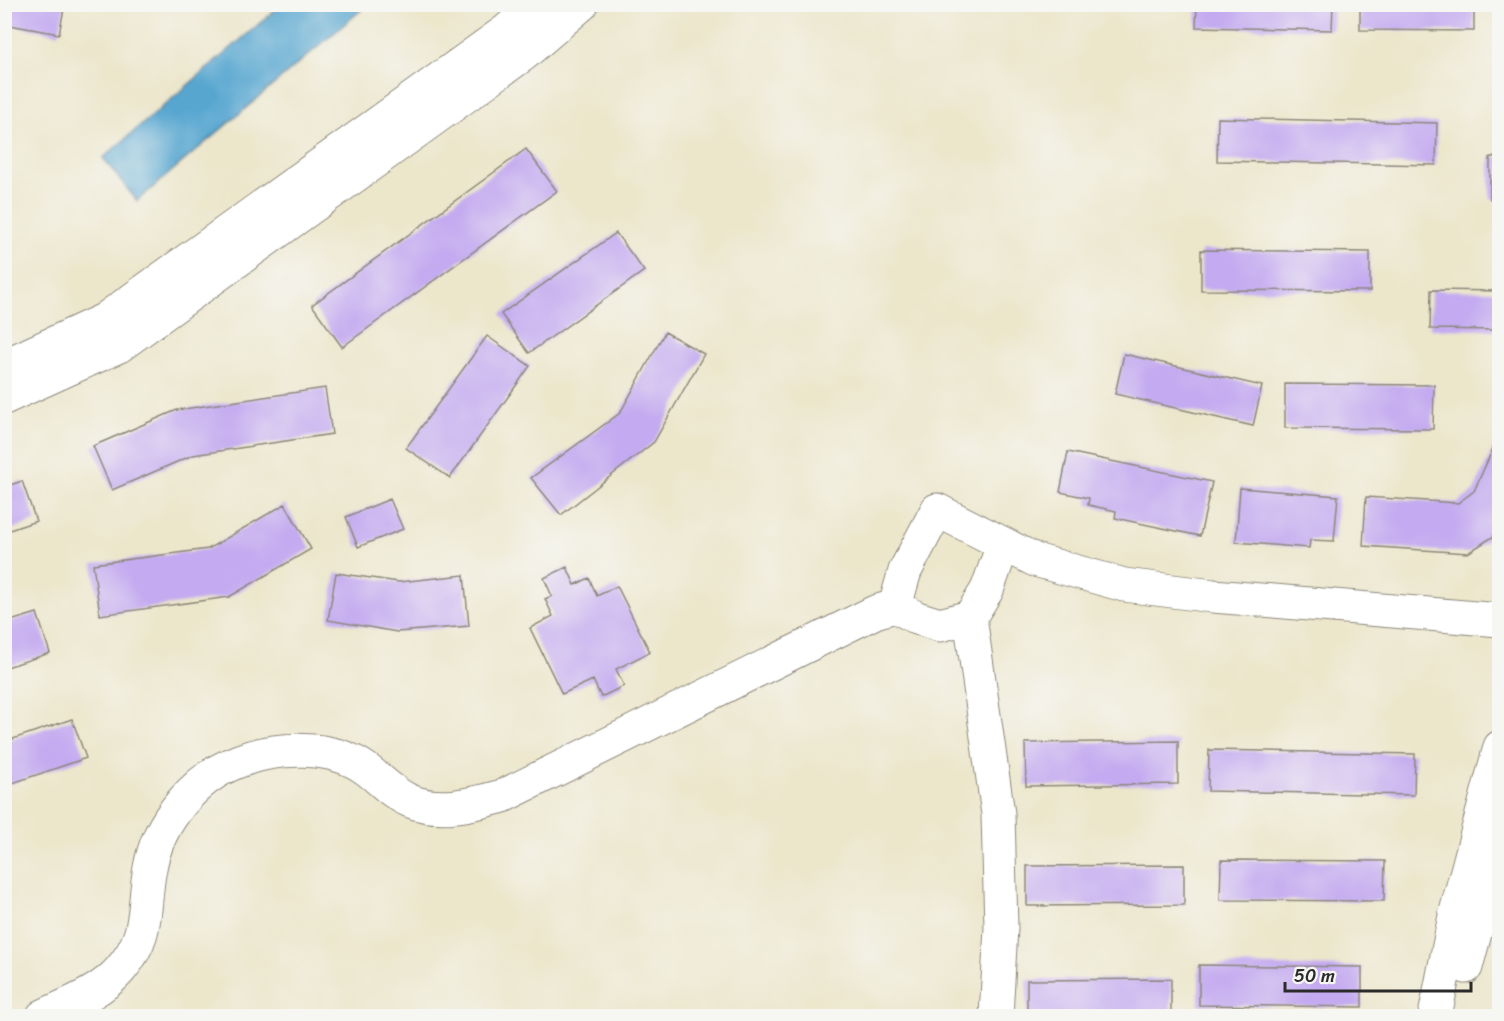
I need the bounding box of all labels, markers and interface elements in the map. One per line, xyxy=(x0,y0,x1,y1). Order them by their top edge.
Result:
scale bar xyxy=(1285,955,1471,993)
text: 50 m xyxy=(1294,960,1335,992)

